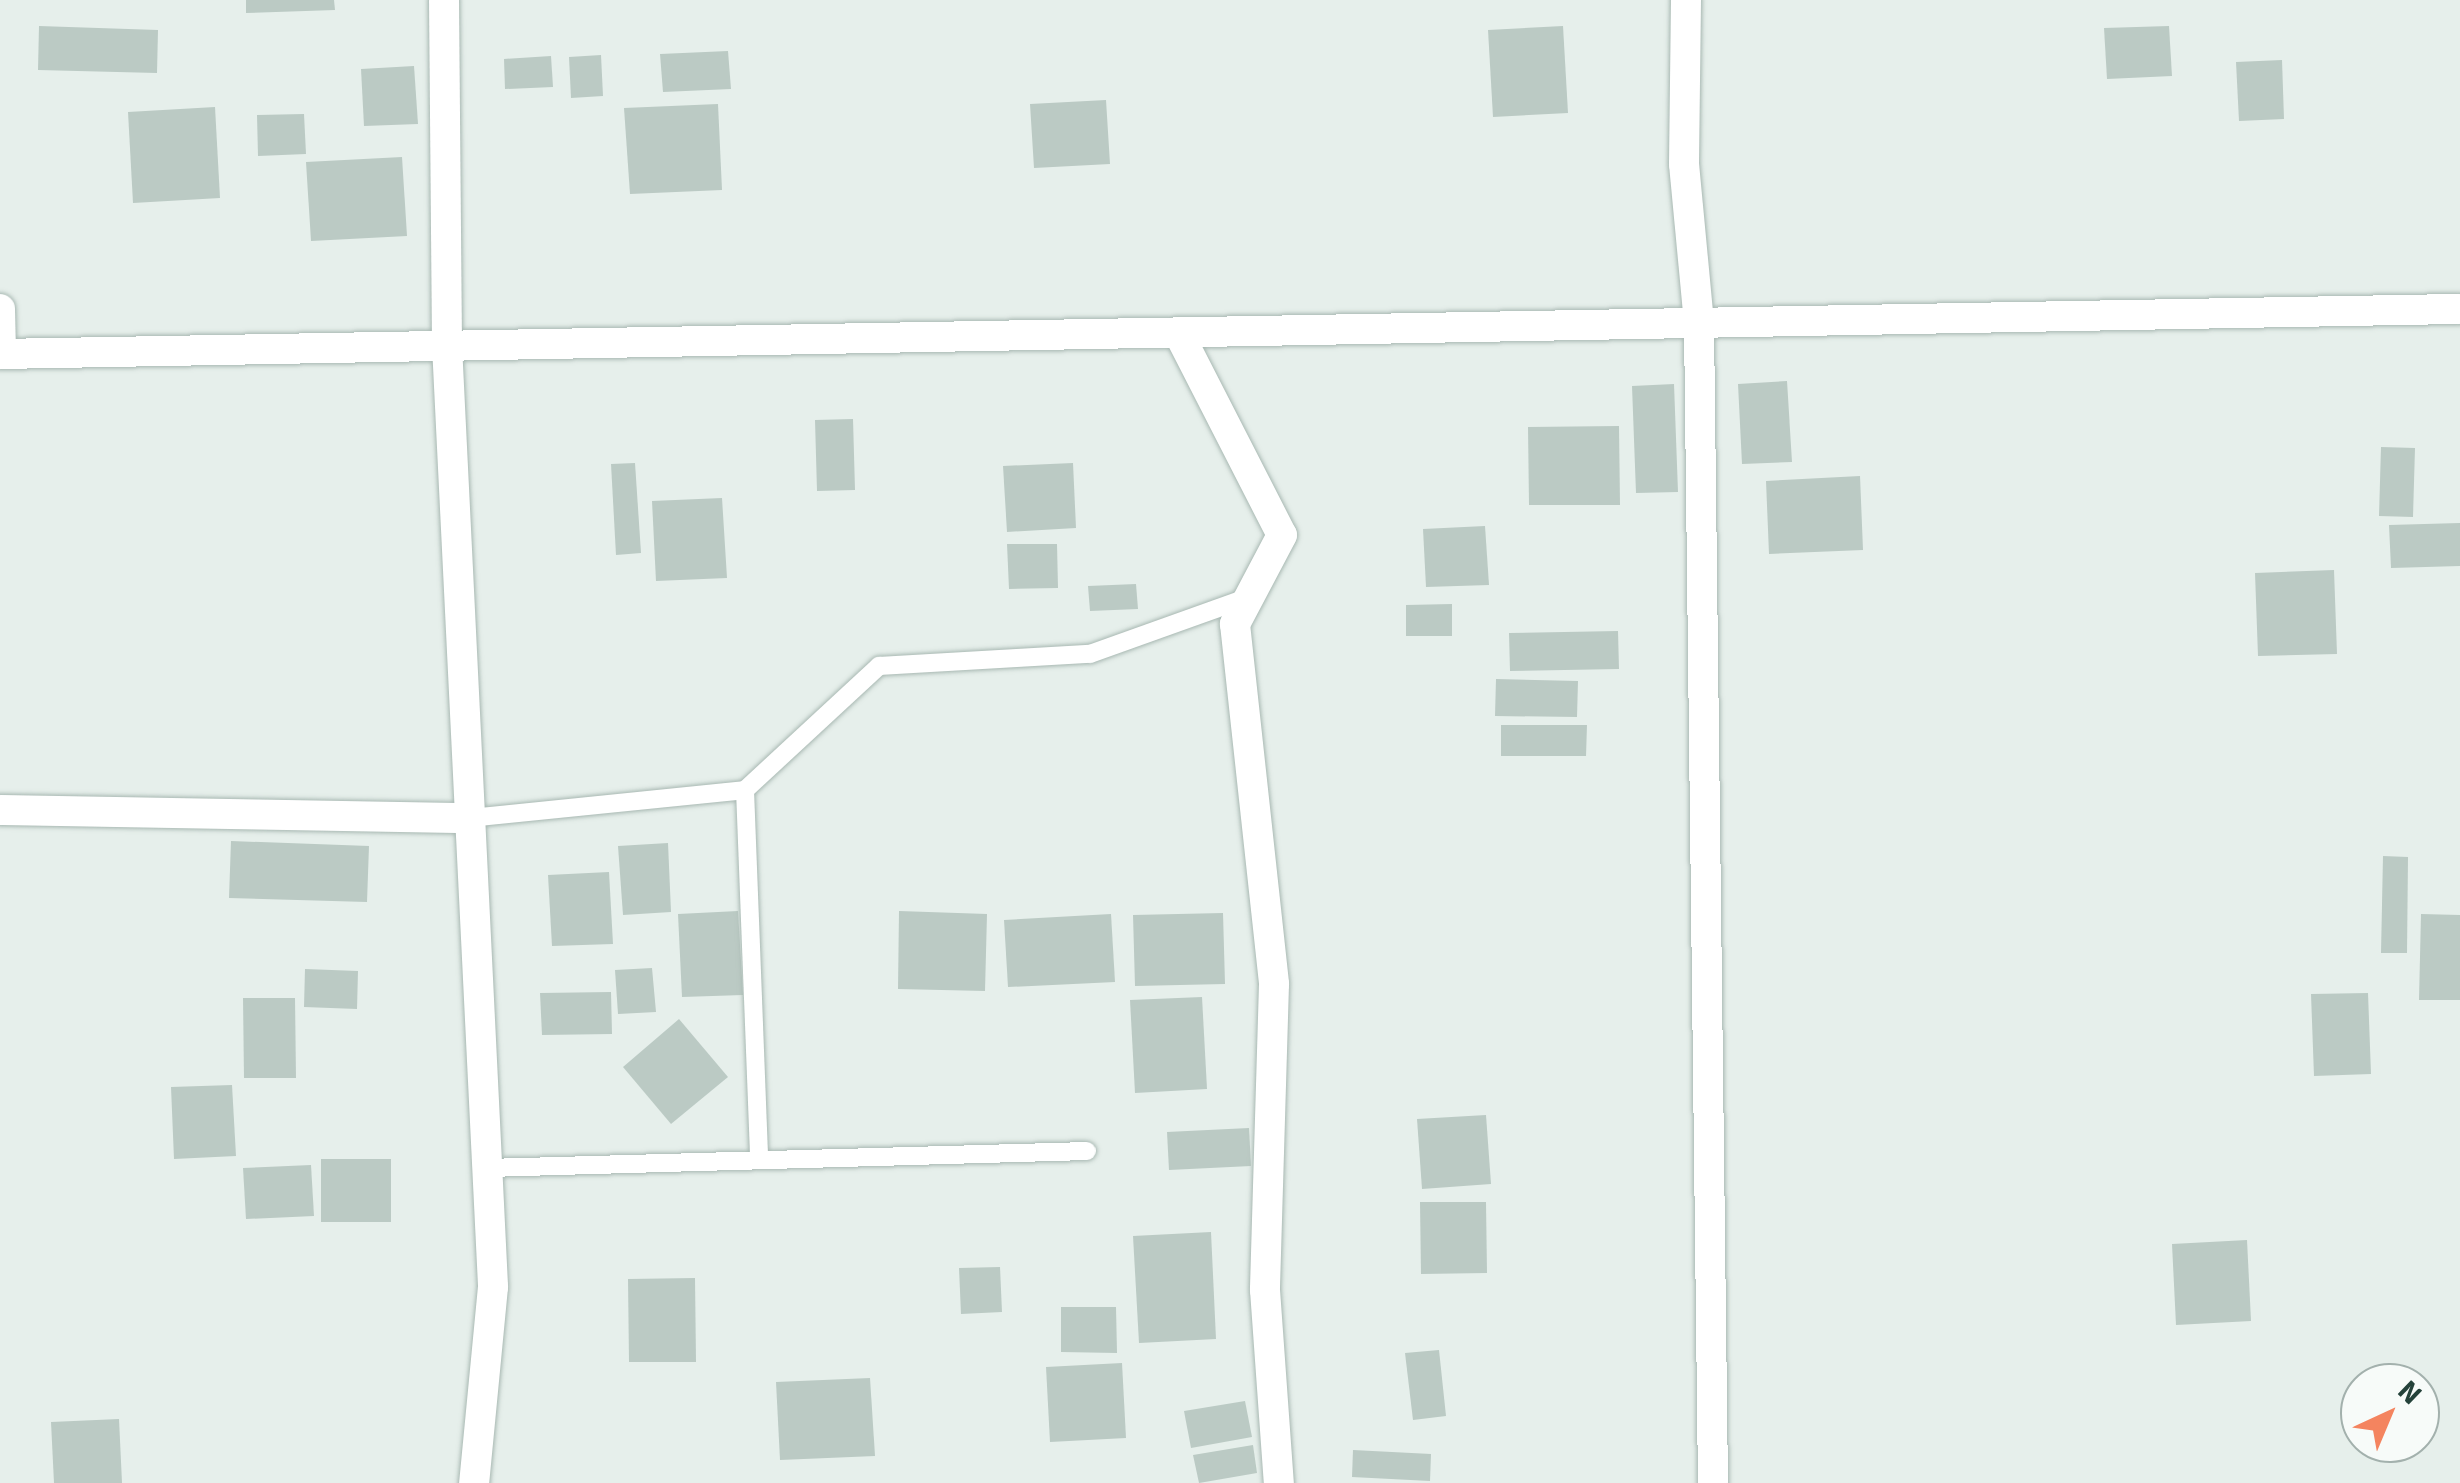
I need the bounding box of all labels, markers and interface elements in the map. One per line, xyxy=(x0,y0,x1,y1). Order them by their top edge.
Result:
north arrow xyxy=(2340,1363,2440,1463)
text: N xyxy=(2391,1374,2428,1412)

